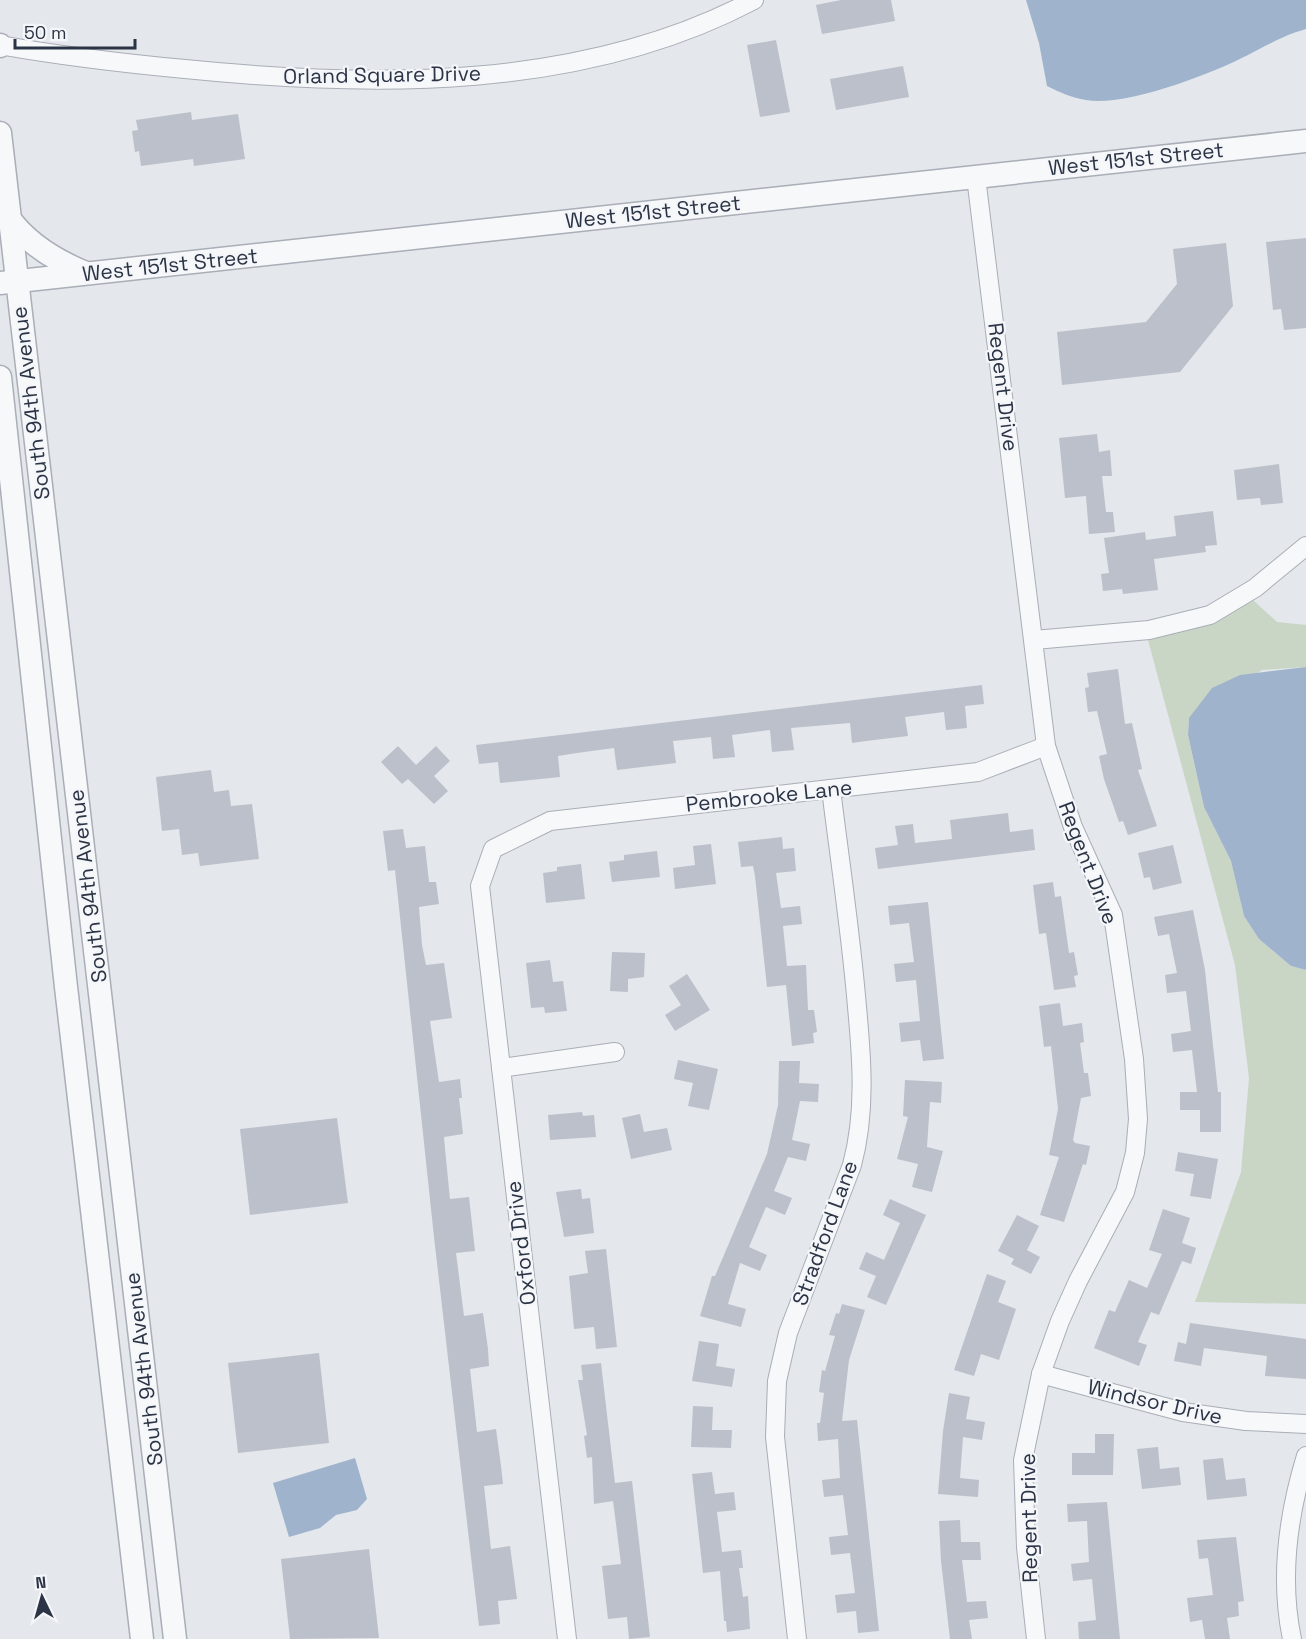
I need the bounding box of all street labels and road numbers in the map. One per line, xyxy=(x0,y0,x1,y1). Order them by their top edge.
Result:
street label: Orland Square Drive xyxy=(283,59,481,90)
street label: West 151st Street xyxy=(1047,136,1225,181)
street label: West 151st Street xyxy=(564,189,742,234)
street label: West 151st Street xyxy=(81,242,259,287)
street label: South 94th Avenue xyxy=(5,305,56,501)
street label: Regent Drive xyxy=(982,321,1025,453)
street label: Pembrooke Lane xyxy=(684,773,854,818)
street label: South 94th Avenue xyxy=(62,788,113,984)
street label: Regent Drive xyxy=(1053,798,1124,928)
street label: Stradford Lane xyxy=(786,1157,863,1309)
street label: Oxford Drive xyxy=(499,1179,542,1307)
street label: South 94th Avenue xyxy=(118,1271,169,1467)
street label: Windsor Drive xyxy=(1085,1373,1225,1430)
street label: Regent Drive xyxy=(1014,1453,1043,1583)

